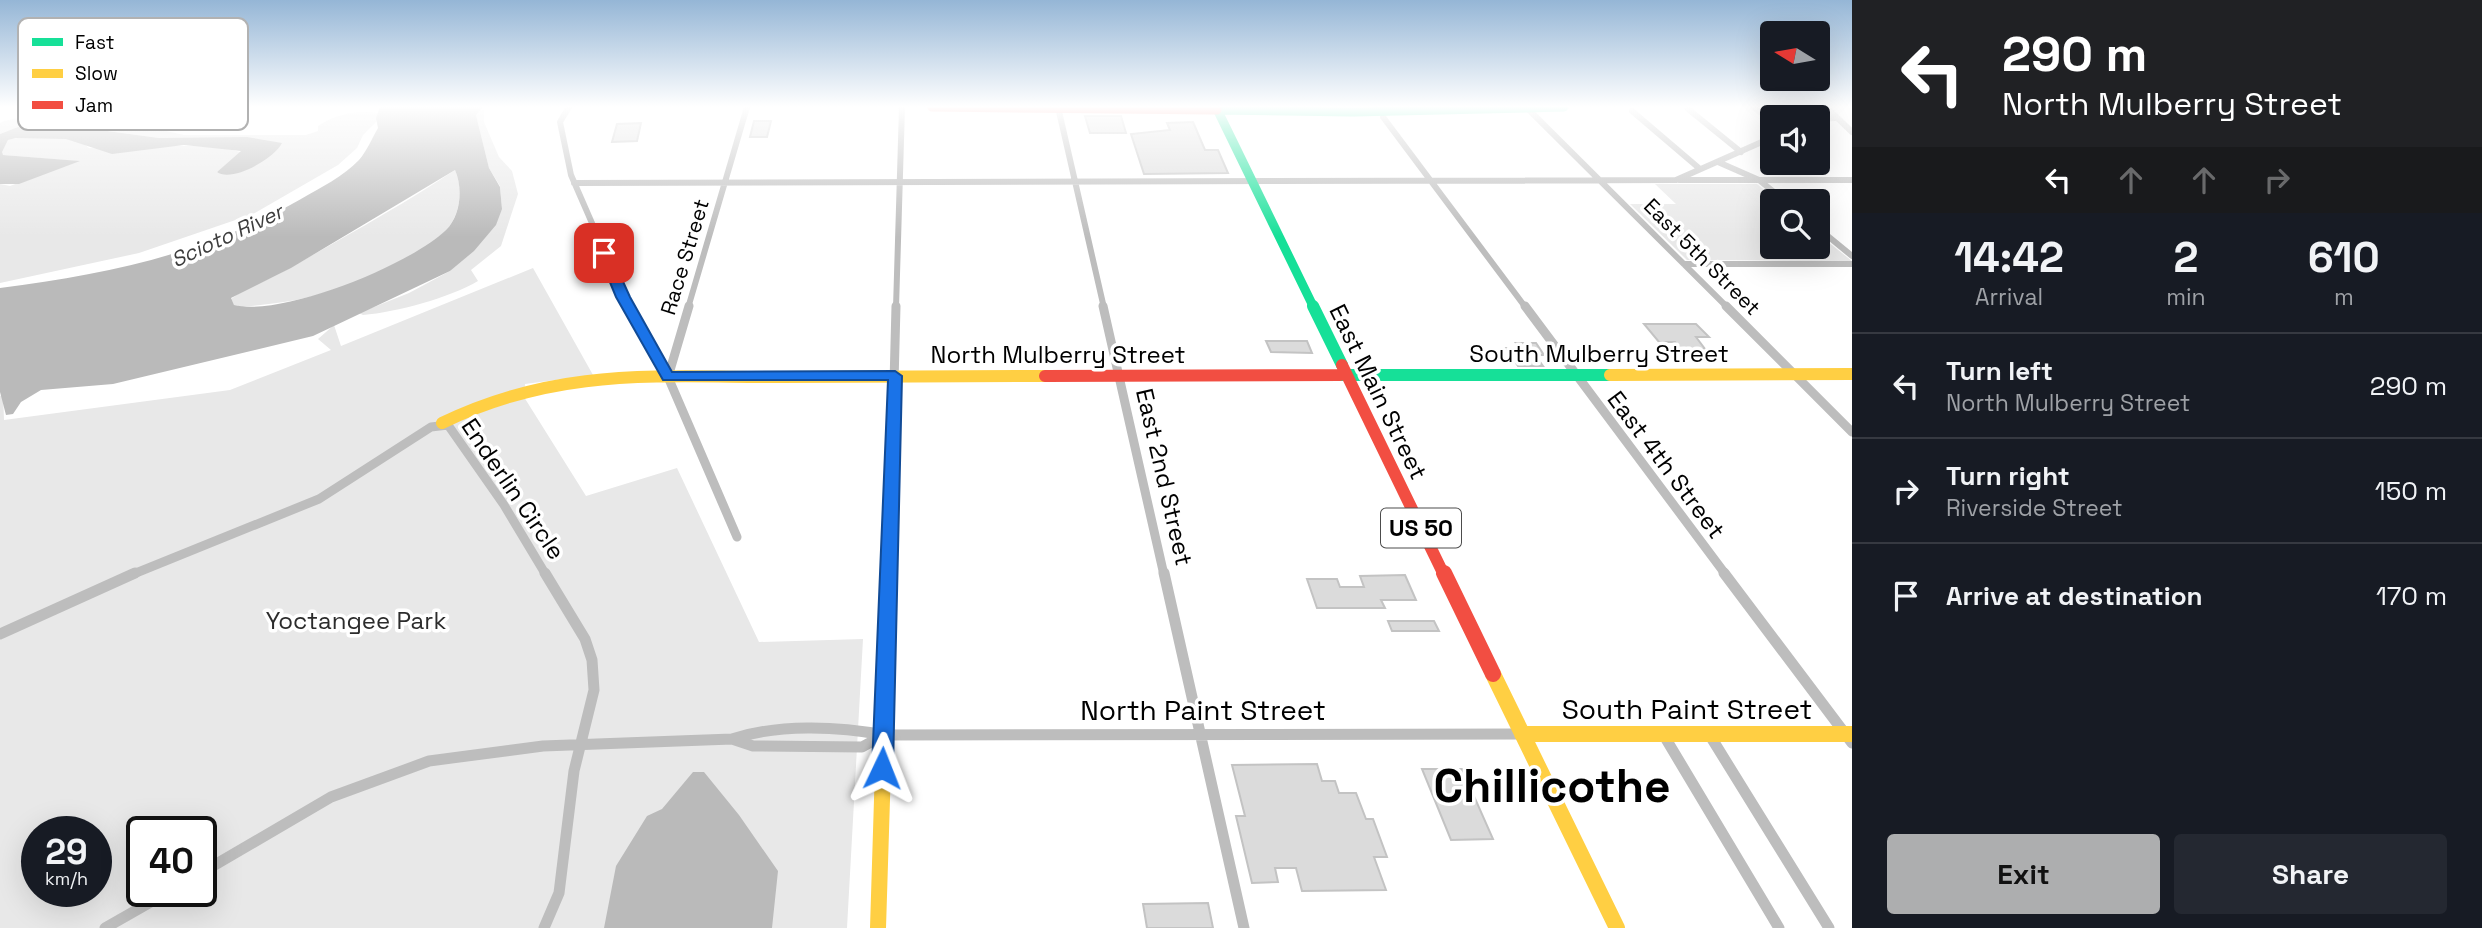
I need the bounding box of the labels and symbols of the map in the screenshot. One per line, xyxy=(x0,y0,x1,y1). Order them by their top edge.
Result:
legend xyxy=(18,18,248,130)
north arrow xyxy=(1760,21,1830,91)
text: Fast xyxy=(75,30,115,55)
text: Slow xyxy=(75,61,118,86)
text: Jam xyxy=(75,93,113,118)
street label: East 5th Street xyxy=(1638,193,1766,321)
street label: Race Street xyxy=(654,196,715,318)
water label: Scioto River xyxy=(167,197,289,273)
pin xyxy=(574,223,634,283)
street label: East Main Street xyxy=(1323,299,1434,485)
street label: South Mulberry Street xyxy=(1469,338,1729,369)
street label: North Mulberry Street xyxy=(930,339,1186,370)
street label: East 2nd Street xyxy=(1129,385,1200,569)
street label: East 4th Street xyxy=(1601,385,1732,545)
street label: Enderlin Circle xyxy=(455,412,572,565)
road number: US 50 xyxy=(1381,508,1461,548)
park label: Yoctangee Park xyxy=(266,605,446,636)
street label: South Paint Street xyxy=(1562,691,1812,727)
street label: North Paint Street xyxy=(1080,692,1326,728)
position arrow xyxy=(845,731,919,805)
district label: Chillicothe xyxy=(1433,757,1671,815)
speed limit sign: 40 xyxy=(126,816,217,907)

